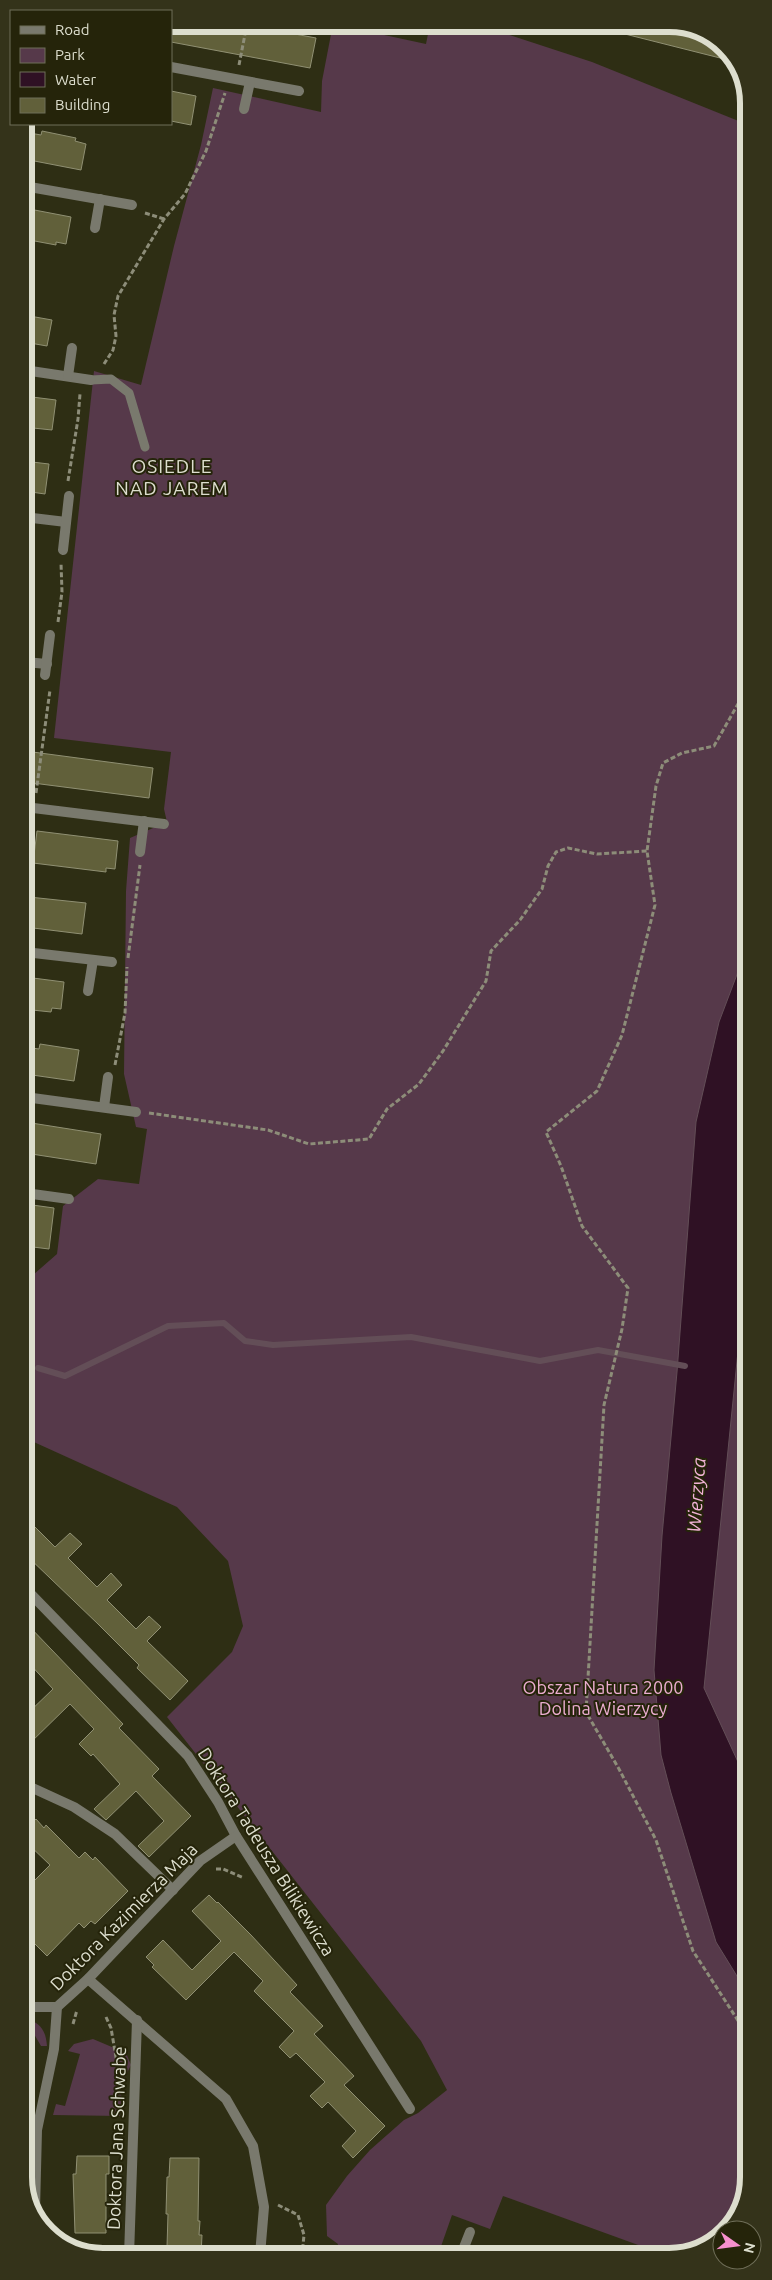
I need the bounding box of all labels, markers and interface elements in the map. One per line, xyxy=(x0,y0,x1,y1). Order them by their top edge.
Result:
legend xyxy=(10,10,172,125)
text: Road xyxy=(55,21,90,38)
text: Park xyxy=(55,46,85,63)
text: Water xyxy=(55,71,96,88)
text: Building xyxy=(55,96,110,113)
district label: OSIEDLE NAD JAREM xyxy=(115,455,229,499)
water label: Wierzyca xyxy=(682,1457,710,1533)
park label: Obszar Natura 2000 Dolina Wierzycy xyxy=(523,1677,683,1718)
street label: Doktora Tadeusza Bilikiewicza xyxy=(194,1744,339,1959)
street label: Doktora Kazimierza Maja xyxy=(46,1839,201,1994)
street label: Doktora Jana Schwabe xyxy=(103,2046,129,2230)
north arrow xyxy=(712,2220,762,2270)
text: N xyxy=(741,2241,759,2255)

